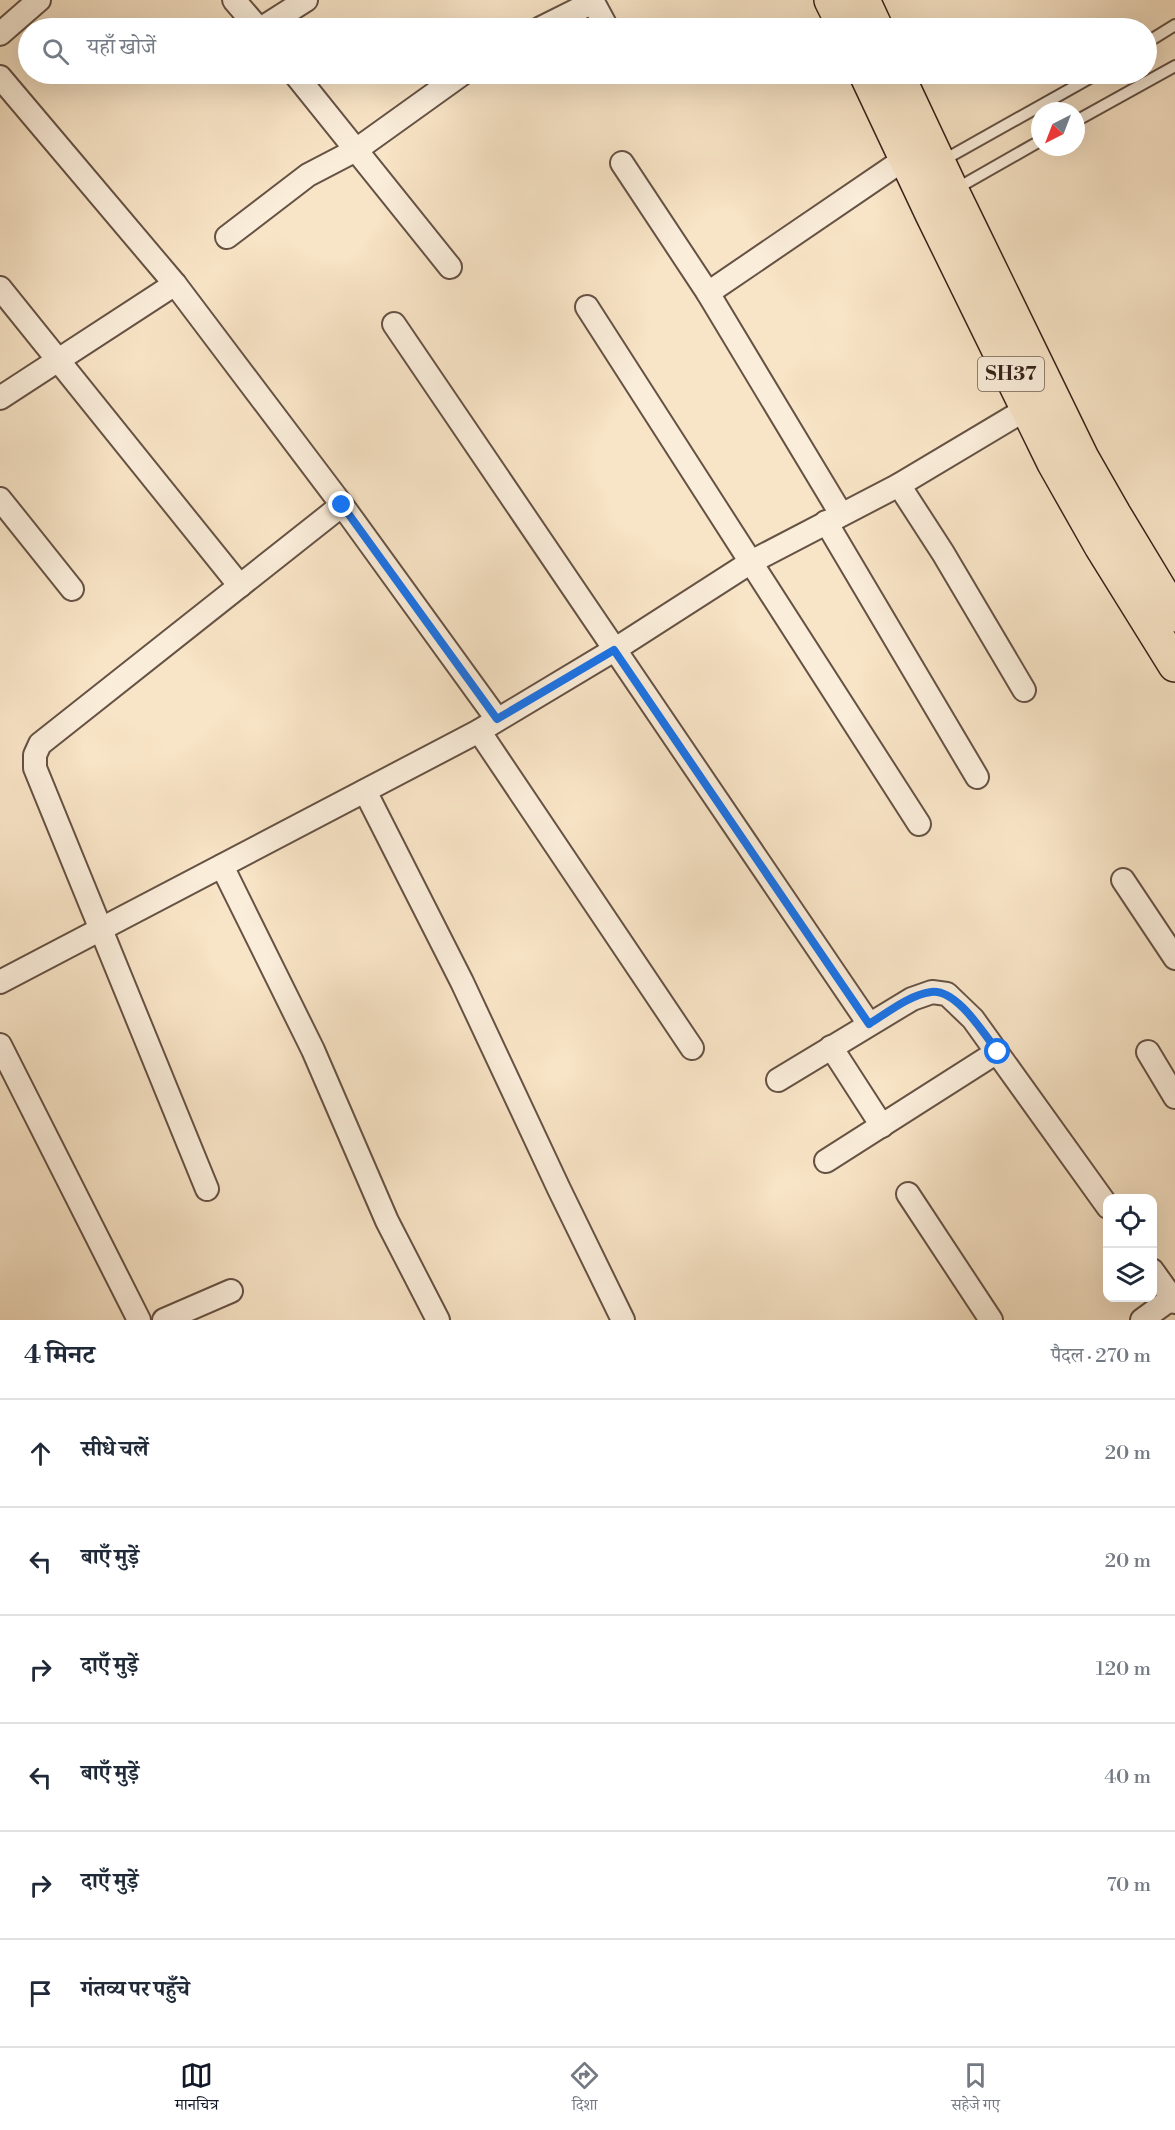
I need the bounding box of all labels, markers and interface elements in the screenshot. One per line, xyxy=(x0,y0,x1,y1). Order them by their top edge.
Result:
search box xyxy=(18,18,1157,84)
text: यहाँ खोजें xyxy=(87,34,156,61)
icon: search xyxy=(39,35,72,68)
north arrow xyxy=(1031,102,1085,156)
road number: SH37 xyxy=(978,357,1044,391)
route end xyxy=(328,491,354,517)
route start xyxy=(984,1038,1010,1064)
map controls xyxy=(1103,1194,1157,1302)
button: locate xyxy=(1103,1194,1157,1248)
button: layers xyxy=(1103,1248,1157,1302)
text: 4 मिनट xyxy=(24,1339,95,1371)
text: पैदल · 270 m xyxy=(1051,1344,1151,1369)
text: सीधे चलें xyxy=(81,1436,148,1463)
icon: ahead xyxy=(24,1437,57,1470)
text: 20 m xyxy=(1105,1441,1151,1466)
text: बाएँ मुड़ें xyxy=(81,1544,139,1571)
icon: left xyxy=(24,1545,57,1578)
text: 20 m xyxy=(1105,1549,1151,1574)
text: दाएँ मुड़ें xyxy=(81,1652,138,1679)
icon: right xyxy=(24,1653,57,1686)
text: 120 m xyxy=(1096,1657,1151,1682)
text: बाएँ मुड़ें xyxy=(81,1760,139,1787)
icon: left xyxy=(24,1761,57,1794)
text: 40 m xyxy=(1104,1765,1151,1790)
text: दाएँ मुड़ें xyxy=(81,1868,138,1895)
icon: right xyxy=(24,1869,57,1902)
text: 70 m xyxy=(1107,1873,1151,1898)
text: गंतव्य पर पहुँचे xyxy=(81,1976,190,2003)
icon: arrive xyxy=(24,1977,57,2010)
tab: मानचित्र xyxy=(175,2059,218,2120)
tab: दिशा xyxy=(568,2059,601,2120)
tab: सहेजे गए xyxy=(951,2059,1000,2120)

